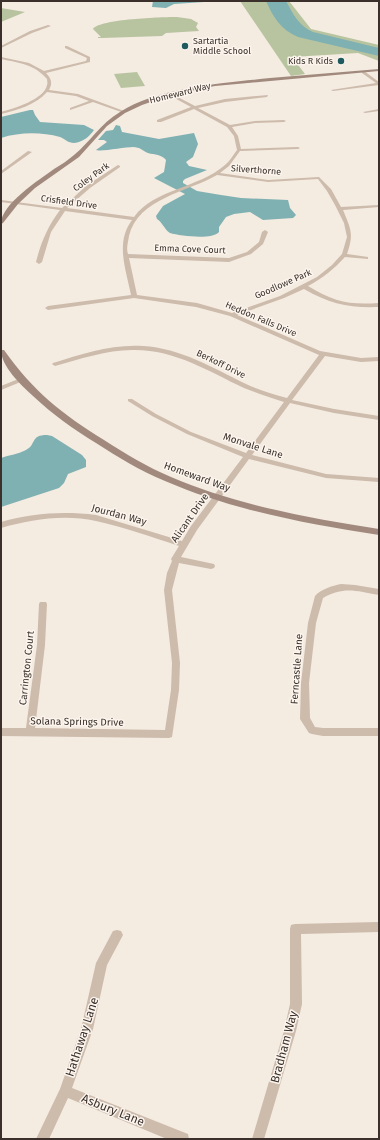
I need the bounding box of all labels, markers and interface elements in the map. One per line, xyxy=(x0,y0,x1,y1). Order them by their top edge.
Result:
place label: Sartartia Middle School xyxy=(193,36,251,56)
marker: Sartartia Middle School xyxy=(180,41,190,51)
place label: Kids R Kids xyxy=(288,56,333,66)
marker: Kids R Kids xyxy=(336,56,346,66)
street label: Homeward Way xyxy=(148,80,212,105)
street label: Coley Park xyxy=(71,160,111,193)
street label: Silverthorne xyxy=(231,163,281,177)
street label: Crisfield Drive xyxy=(40,193,98,211)
street label: Emma Cove Court xyxy=(154,243,227,255)
street label: Goodlowe Park xyxy=(253,267,313,301)
street label: Heddon Falls Drive xyxy=(224,299,298,339)
street label: Berkoff Drive xyxy=(195,348,247,380)
street label: Monvale Lane xyxy=(222,431,284,461)
street label: Homeward Way xyxy=(162,459,232,495)
street label: Alicant Drive xyxy=(169,491,211,545)
street label: Jourdan Way xyxy=(90,502,148,528)
street label: Carrington Court xyxy=(17,630,37,706)
street label: Ferncastle Lane xyxy=(289,633,305,705)
street label: Solana Springs Drive xyxy=(30,715,124,729)
street label: Hathaway Lane xyxy=(63,996,101,1078)
street label: Bradham Way xyxy=(268,1009,300,1085)
street label: Asbury Lane xyxy=(80,1091,146,1129)

